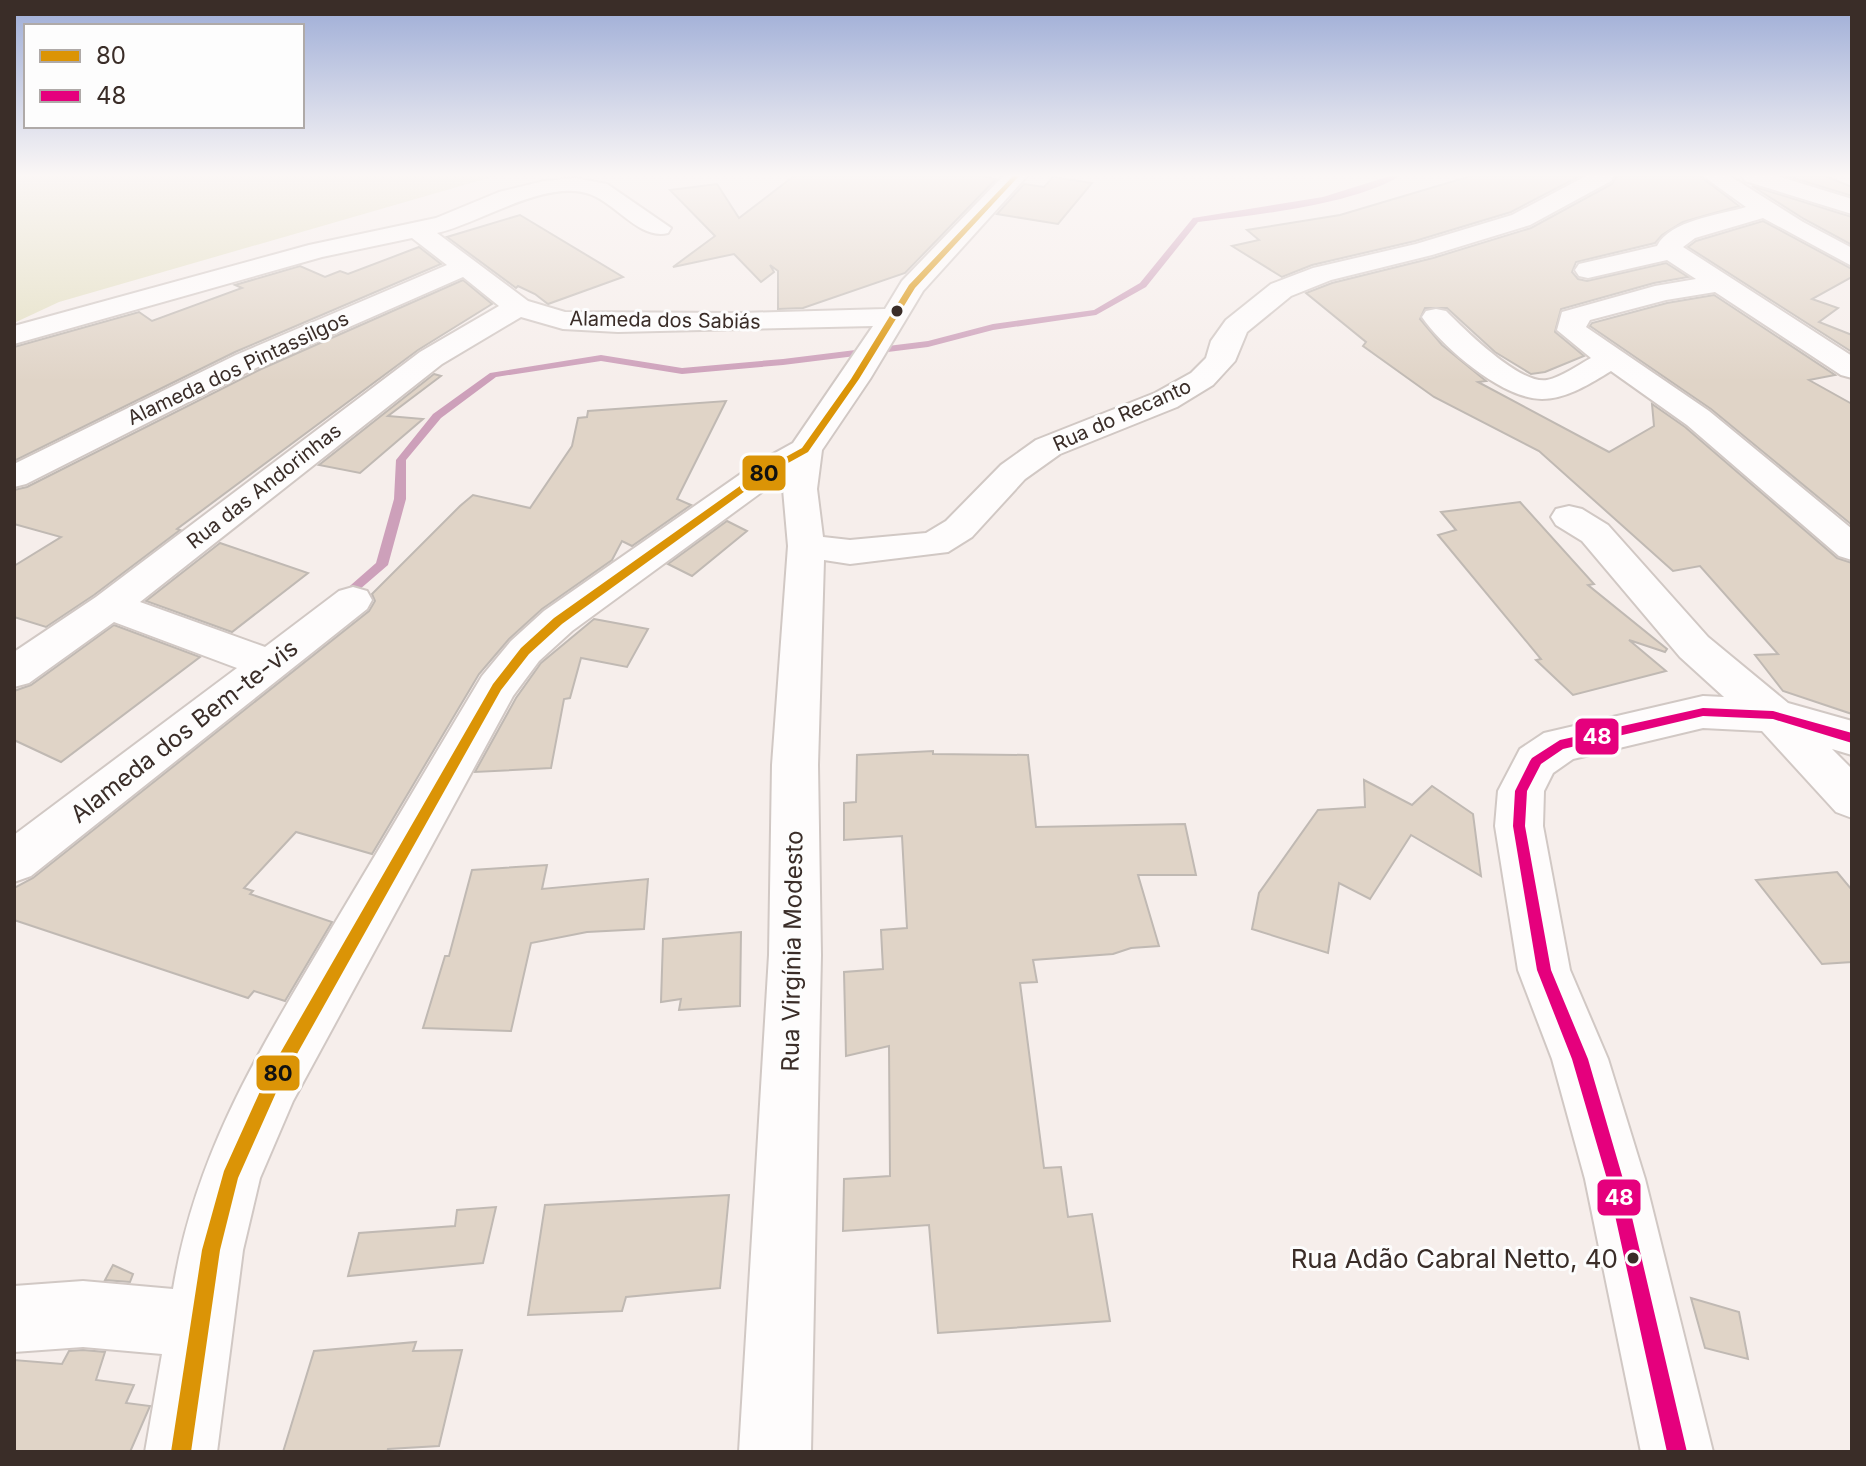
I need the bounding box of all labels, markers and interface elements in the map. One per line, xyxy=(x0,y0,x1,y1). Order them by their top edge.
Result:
legend xyxy=(24,24,304,128)
text: 80 xyxy=(96,41,126,70)
text: 48 xyxy=(96,81,126,110)
unlabelled marker xyxy=(889,303,905,319)
street label: Alameda dos Pintassilgos xyxy=(123,306,353,430)
street label: Alameda dos Sabiás xyxy=(569,306,761,334)
street label: Rua do Recanto xyxy=(1049,374,1195,456)
street label: Rua das Andorinhas xyxy=(182,418,346,554)
line badge: 80 xyxy=(741,454,787,492)
text: 80 xyxy=(749,460,779,486)
street label: Alameda dos Bem-te-vis xyxy=(64,633,304,829)
line badge: 48 xyxy=(1574,717,1620,756)
text: 48 xyxy=(1582,723,1612,749)
street label: Rua Virgínia Modesto xyxy=(775,830,809,1072)
line badge: 80 xyxy=(255,1054,301,1092)
text: 80 xyxy=(263,1060,293,1086)
line badge: 48 xyxy=(1596,1178,1642,1217)
text: 48 xyxy=(1604,1184,1634,1210)
place label: Rua Adão Cabral Netto, 40 xyxy=(1291,1243,1618,1274)
marker: Rua Adão Cabral Netto, 40 xyxy=(1625,1250,1641,1266)

